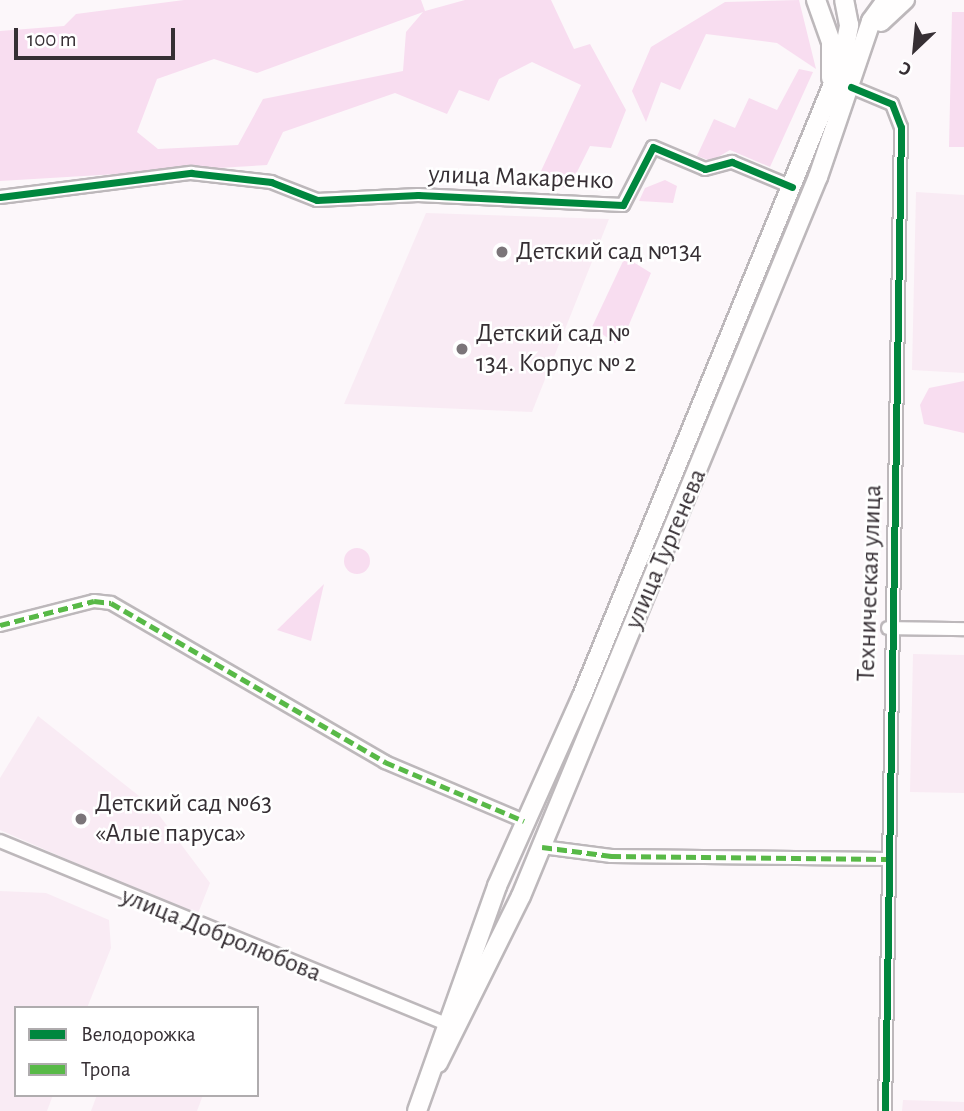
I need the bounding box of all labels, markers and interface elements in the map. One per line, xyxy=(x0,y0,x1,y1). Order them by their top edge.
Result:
scale bar xyxy=(18,14,178,58)
north arrow xyxy=(880,14,950,84)
text: 100 m xyxy=(27,29,77,50)
text: С xyxy=(897,57,914,79)
street label: улица Макаренко xyxy=(428,159,614,197)
place label: Детский сад №134 xyxy=(516,236,702,268)
marker: Детский сад №134 xyxy=(494,244,510,260)
place label: Детский сад № 134. Корпус № 2 xyxy=(476,318,636,380)
marker: Детский сад № 134. Корпус № 2 xyxy=(454,341,470,357)
street label: улица Тургенева xyxy=(618,464,714,634)
street label: Техническая улица xyxy=(851,484,889,682)
place label: Детский сад №63 «Алые паруса» xyxy=(95,788,272,850)
marker: Детский сад №63 «Алые паруса» xyxy=(73,811,89,827)
street label: улица Добролюбова xyxy=(116,881,326,989)
legend xyxy=(14,1006,259,1097)
text: Велодорожка xyxy=(81,1024,196,1045)
text: Тропа xyxy=(81,1059,131,1080)

